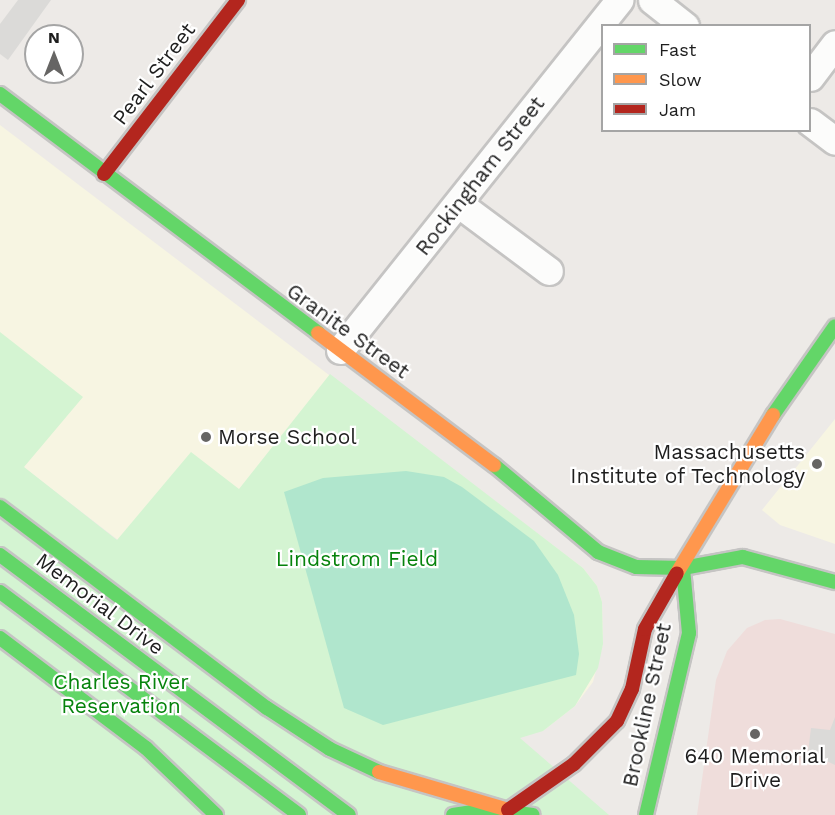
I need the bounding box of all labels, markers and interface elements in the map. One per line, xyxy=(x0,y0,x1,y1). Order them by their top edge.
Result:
street label: Pearl Street xyxy=(107,18,201,130)
north arrow xyxy=(24,24,84,84)
legend xyxy=(601,24,811,132)
text: N xyxy=(48,28,60,47)
text: Fast xyxy=(659,39,696,60)
text: Slow xyxy=(659,69,702,90)
street label: Rockingham Street xyxy=(410,91,550,261)
text: Jam xyxy=(659,99,696,120)
street label: Granite Street xyxy=(282,278,414,384)
place label: Morse School xyxy=(218,424,357,450)
marker: Morse School xyxy=(199,430,213,444)
place label: Massachusetts Institute of Technology xyxy=(569,439,805,489)
marker: Massachusetts Institute of Technology xyxy=(810,457,824,471)
park label: Lindstrom Field xyxy=(276,546,438,572)
street label: Memorial Drive xyxy=(31,547,169,661)
street label: Brookline Street xyxy=(617,621,677,789)
park label: Charles River Reservation xyxy=(53,669,189,719)
marker: 640 Memorial Drive xyxy=(748,727,762,741)
place label: 640 Memorial Drive xyxy=(685,743,825,793)

